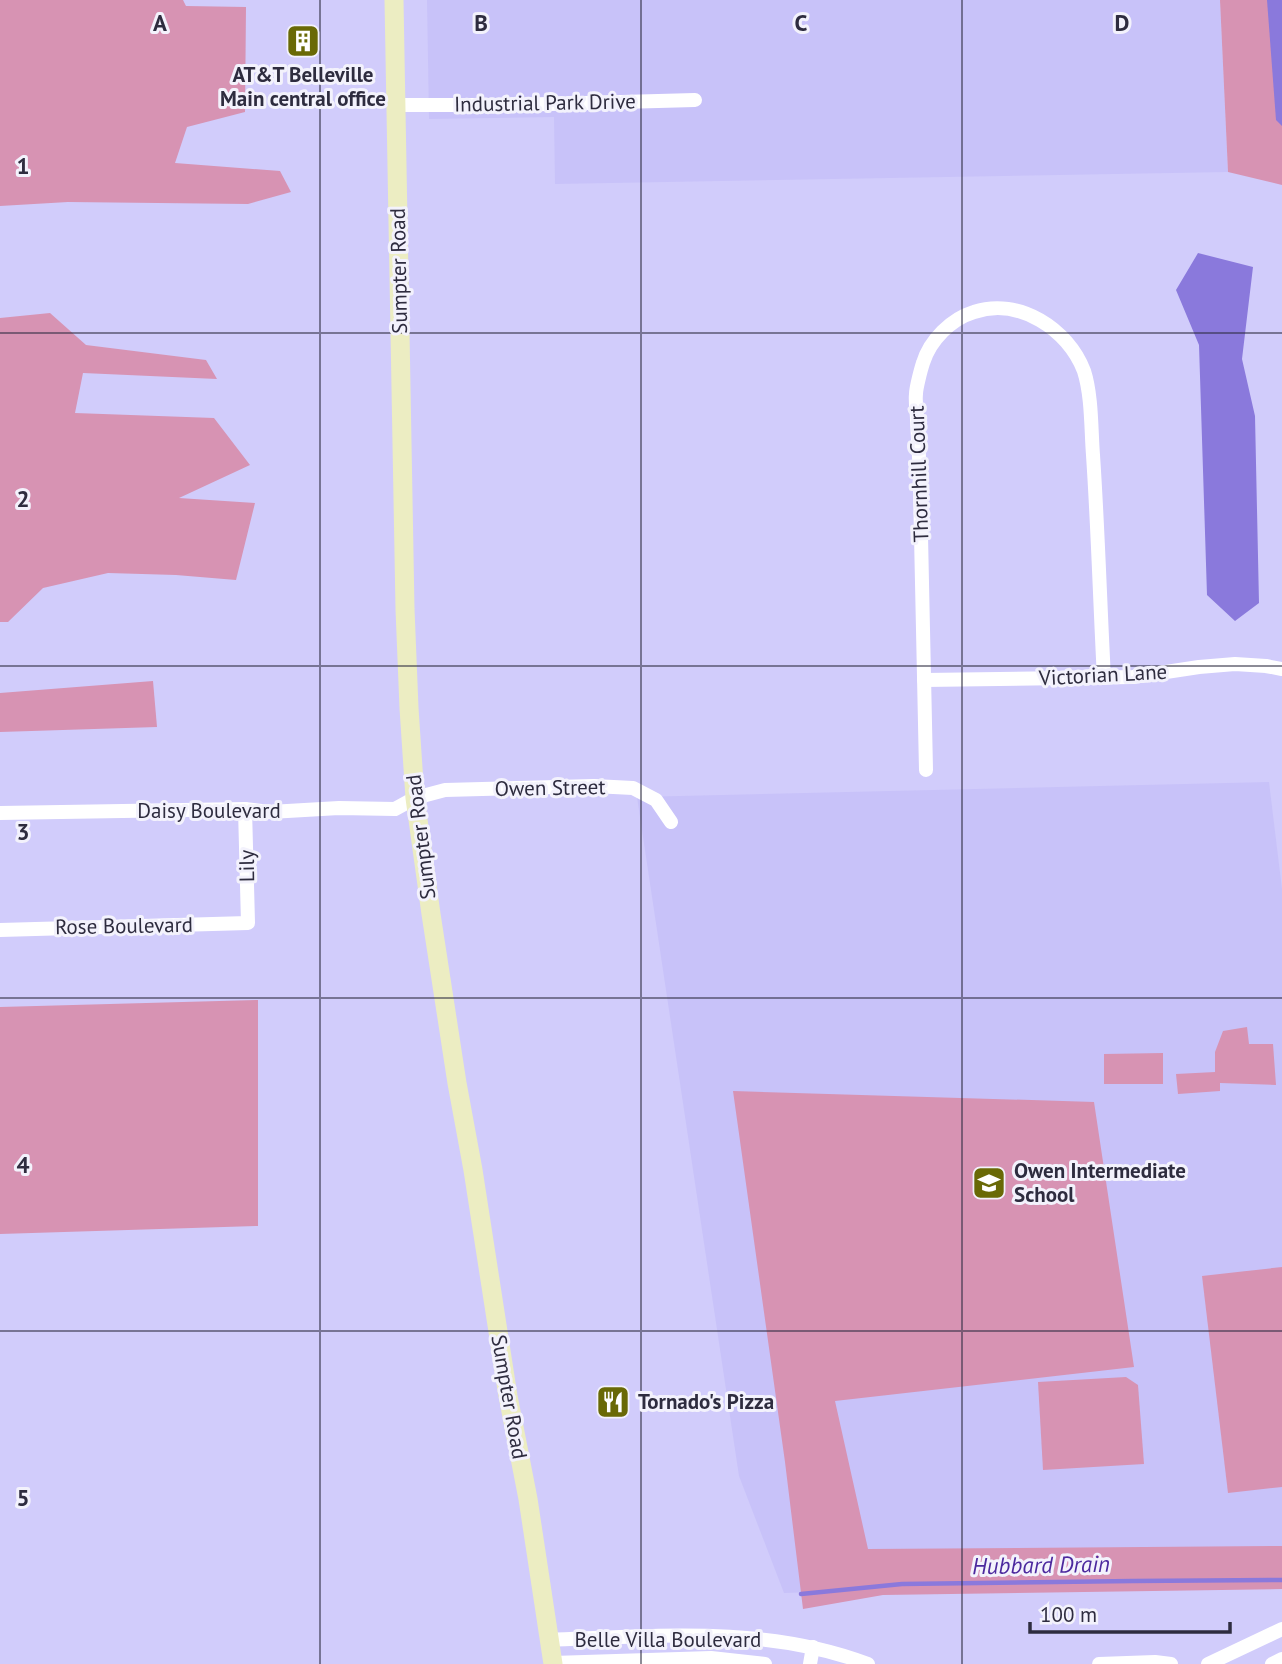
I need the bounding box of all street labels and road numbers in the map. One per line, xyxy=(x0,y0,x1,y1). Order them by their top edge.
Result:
street label: Industrial Park Drive xyxy=(454,87,636,118)
street label: Sumpter Road xyxy=(384,208,413,334)
street label: Thornhill Court xyxy=(903,405,934,543)
street label: Victorian Lane xyxy=(1037,658,1168,691)
street label: Sumpter Road xyxy=(399,773,442,901)
street label: Owen Street xyxy=(494,773,606,802)
street label: Daisy Boulevard xyxy=(137,797,281,824)
street label: Lily xyxy=(233,849,260,882)
street label: Rose Boulevard xyxy=(55,911,193,940)
street label: Sumpter Road xyxy=(485,1333,534,1461)
street label: Belle Villa Boulevard xyxy=(575,1626,761,1653)

